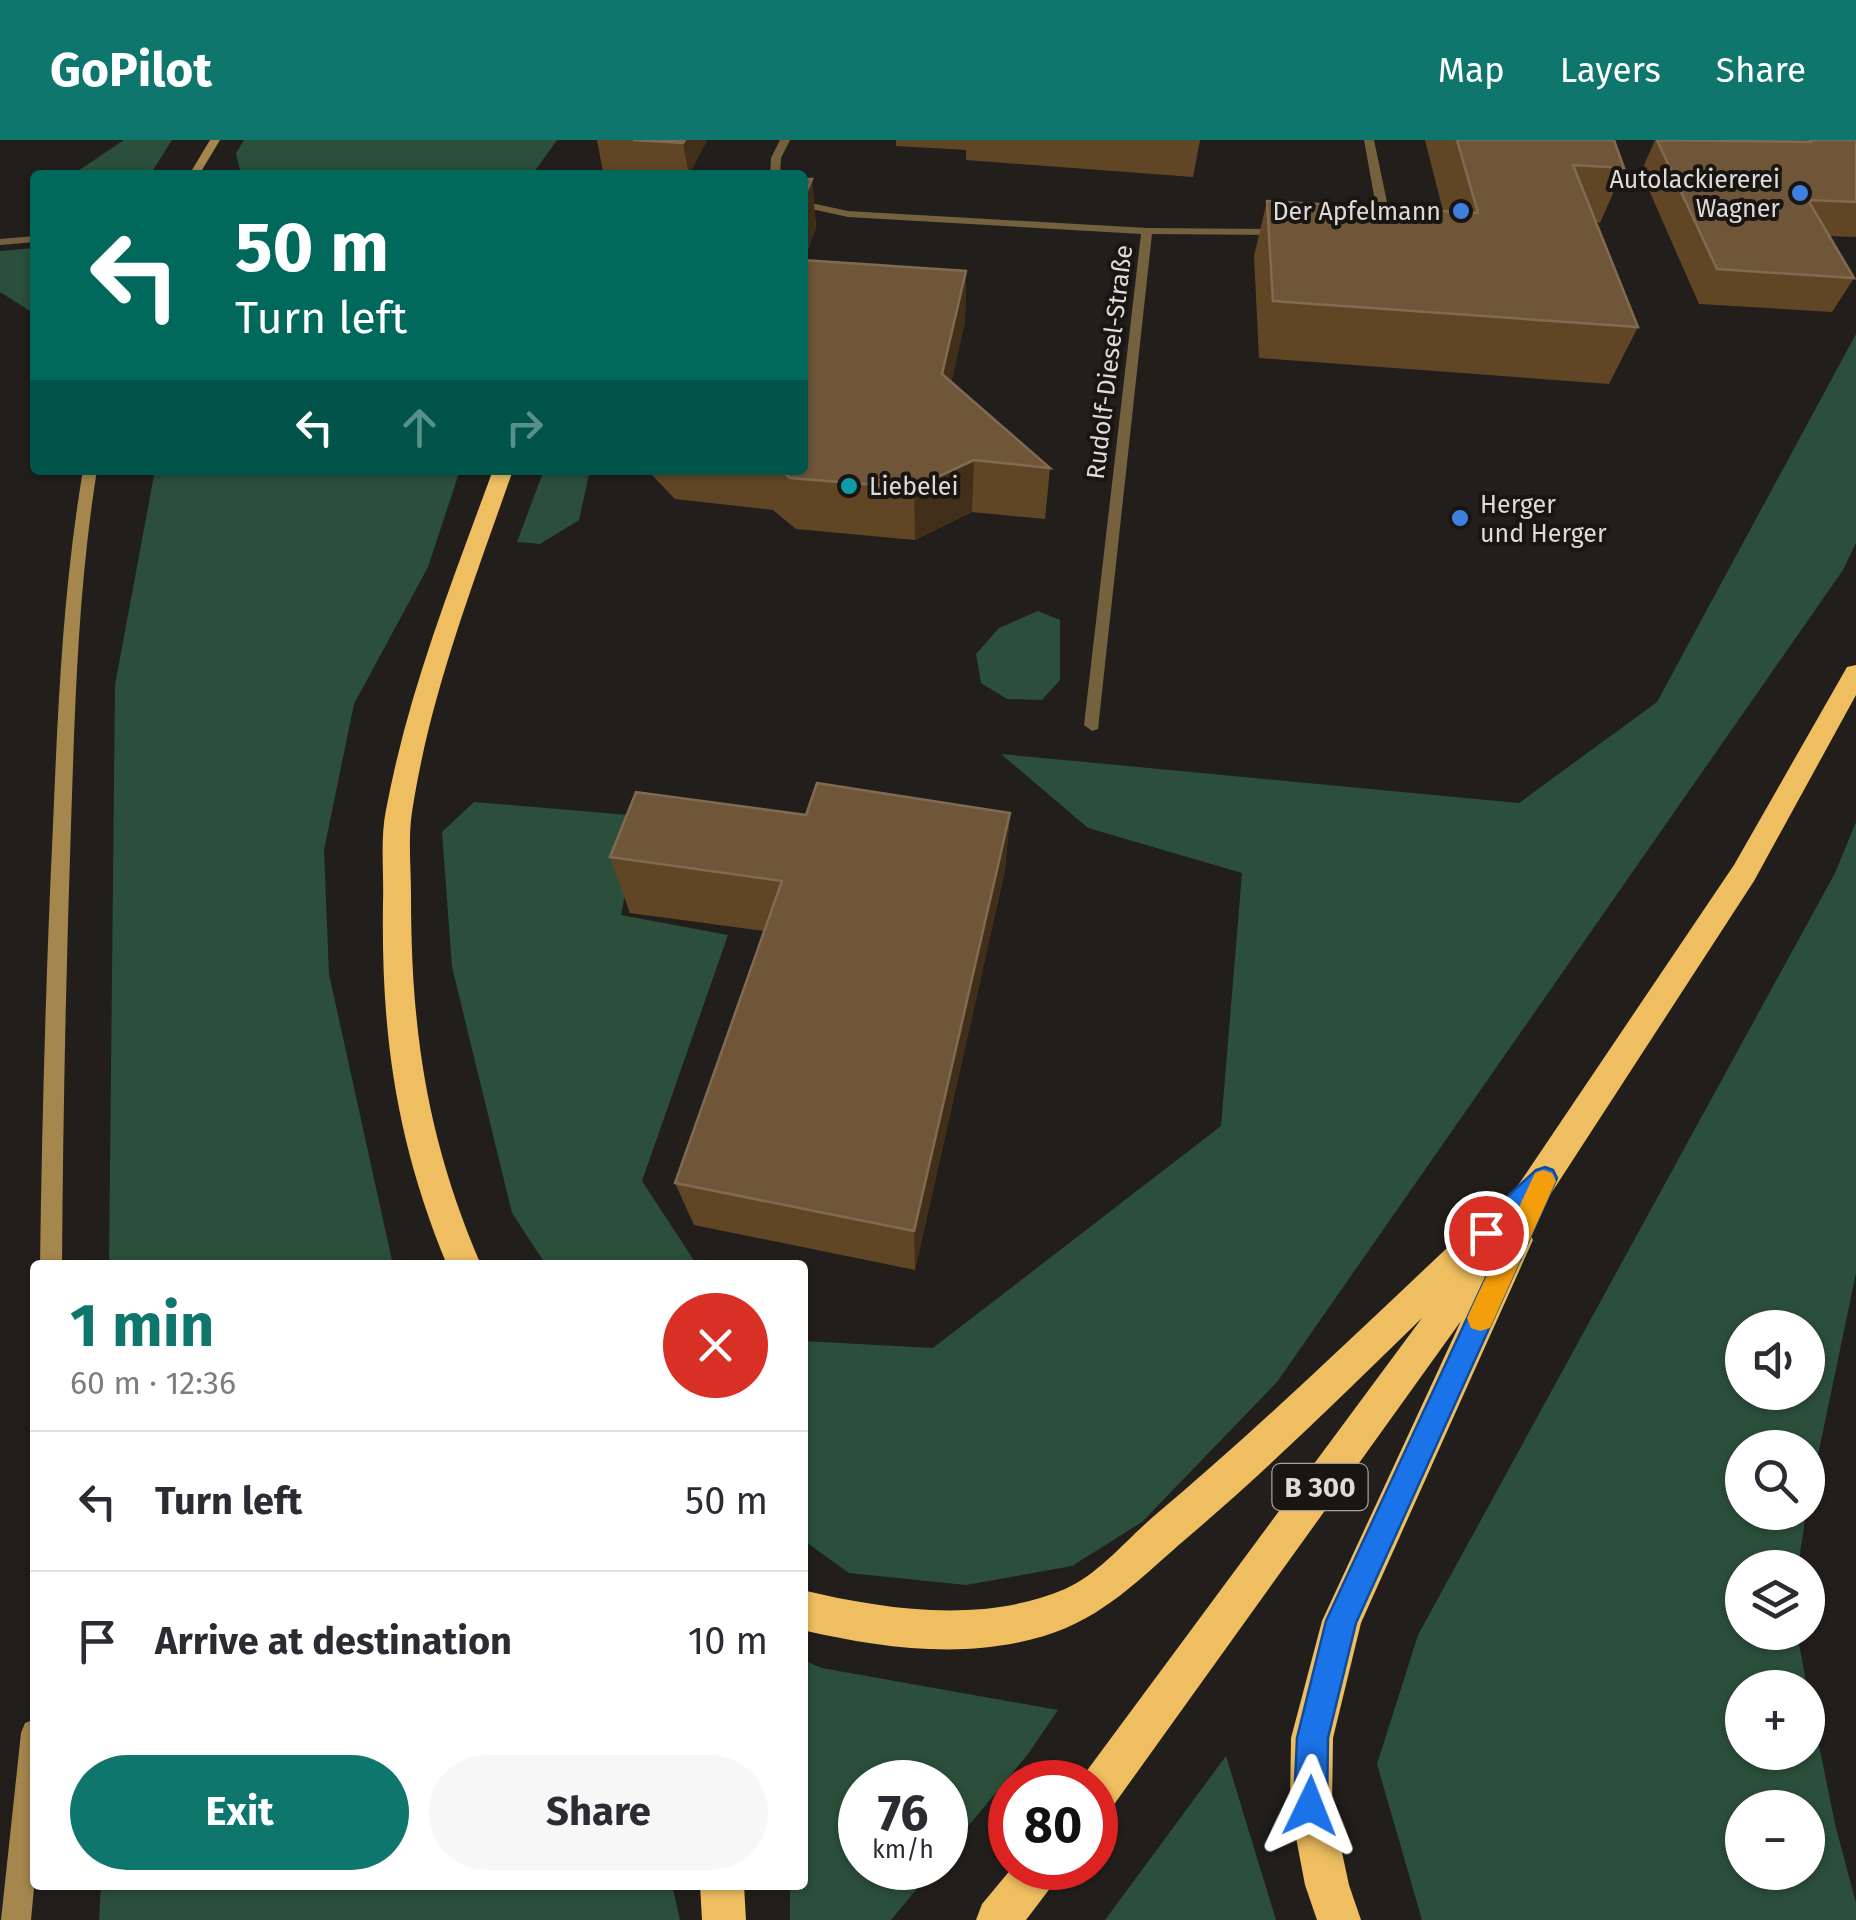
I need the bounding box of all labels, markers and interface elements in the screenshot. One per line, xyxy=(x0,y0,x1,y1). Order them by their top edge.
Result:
text: GoPilot xyxy=(50,41,212,99)
text: Map xyxy=(1438,49,1505,91)
text: Layers xyxy=(1560,49,1661,91)
text: Share xyxy=(1716,49,1806,91)
place label: Autolackiererei Wagner xyxy=(1610,165,1780,224)
marker: Autolackiererei Wagner xyxy=(1789,182,1811,204)
place label: Der Apfelmann xyxy=(1272,197,1441,227)
marker: Der Apfelmann xyxy=(1450,200,1472,222)
text: 50 m xyxy=(235,206,389,290)
icon: left xyxy=(70,210,200,340)
street label: Rudolf-Diesel-Straße xyxy=(1081,243,1139,481)
text: Turn left xyxy=(235,291,407,345)
icon: left xyxy=(287,400,342,455)
icon: ahead xyxy=(392,400,447,455)
icon: right xyxy=(497,400,552,455)
place label: Liebelei xyxy=(869,472,958,502)
marker: Liebelei xyxy=(838,475,860,497)
place label: Herger und Herger xyxy=(1480,490,1607,549)
marker: Herger und Herger xyxy=(1449,507,1471,529)
pin xyxy=(1444,1191,1529,1276)
icon: arrive xyxy=(1459,1206,1514,1261)
text: 1 min xyxy=(70,1290,214,1362)
button: close xyxy=(663,1293,768,1398)
map controls xyxy=(1725,1310,1825,1890)
button: sound xyxy=(1725,1310,1825,1410)
text: 60 m · 12:36 xyxy=(70,1364,236,1402)
button: search xyxy=(1725,1430,1825,1530)
road number: B 300 xyxy=(1272,1464,1368,1510)
icon: left xyxy=(70,1474,125,1529)
text: Turn left xyxy=(155,1478,302,1524)
text: 50 m xyxy=(685,1478,768,1524)
button: layers xyxy=(1725,1550,1825,1650)
icon: arrive xyxy=(70,1614,125,1669)
text: Arrive at destination xyxy=(155,1618,512,1664)
text: 10 m xyxy=(688,1618,768,1664)
button: + xyxy=(1725,1670,1825,1770)
position arrow xyxy=(1258,1754,1362,1858)
button: Exit xyxy=(70,1755,409,1870)
button: Share xyxy=(429,1755,768,1870)
speed limit sign: 80 xyxy=(988,1760,1118,1890)
text: 76 xyxy=(878,1783,928,1843)
button: − xyxy=(1725,1790,1825,1890)
text: km/h xyxy=(872,1835,934,1865)

